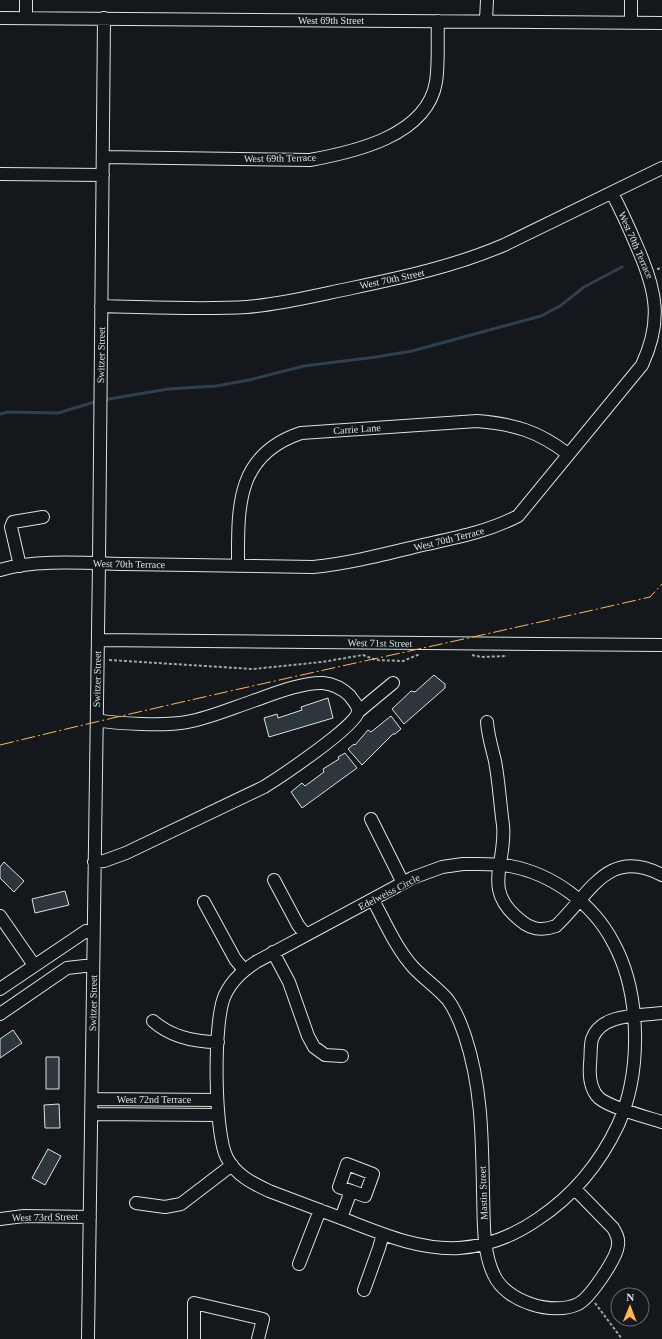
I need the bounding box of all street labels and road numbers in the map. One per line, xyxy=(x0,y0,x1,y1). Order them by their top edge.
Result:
street label: West 69th Street xyxy=(298,15,364,26)
street label: West 69th Terrace xyxy=(244,152,317,164)
street label: West 70th Terrace xyxy=(616,210,656,281)
street label: West 70th Street xyxy=(359,267,426,291)
street label: Switzer Street xyxy=(95,327,107,383)
street label: Carrie Lane xyxy=(333,422,382,436)
street label: West 70th Terrace xyxy=(413,525,486,553)
street label: West 70th Terrace xyxy=(93,558,166,570)
street label: West 71st Street xyxy=(348,637,413,649)
street label: Switzer Street xyxy=(91,651,103,707)
street label: Edelweiss Circle xyxy=(356,872,422,912)
street label: Switzer Street xyxy=(87,975,99,1031)
street label: West 72nd Terrace xyxy=(117,1094,192,1105)
street label: Mastin Street xyxy=(477,1166,489,1220)
street label: West 73rd Street xyxy=(12,1211,79,1223)

